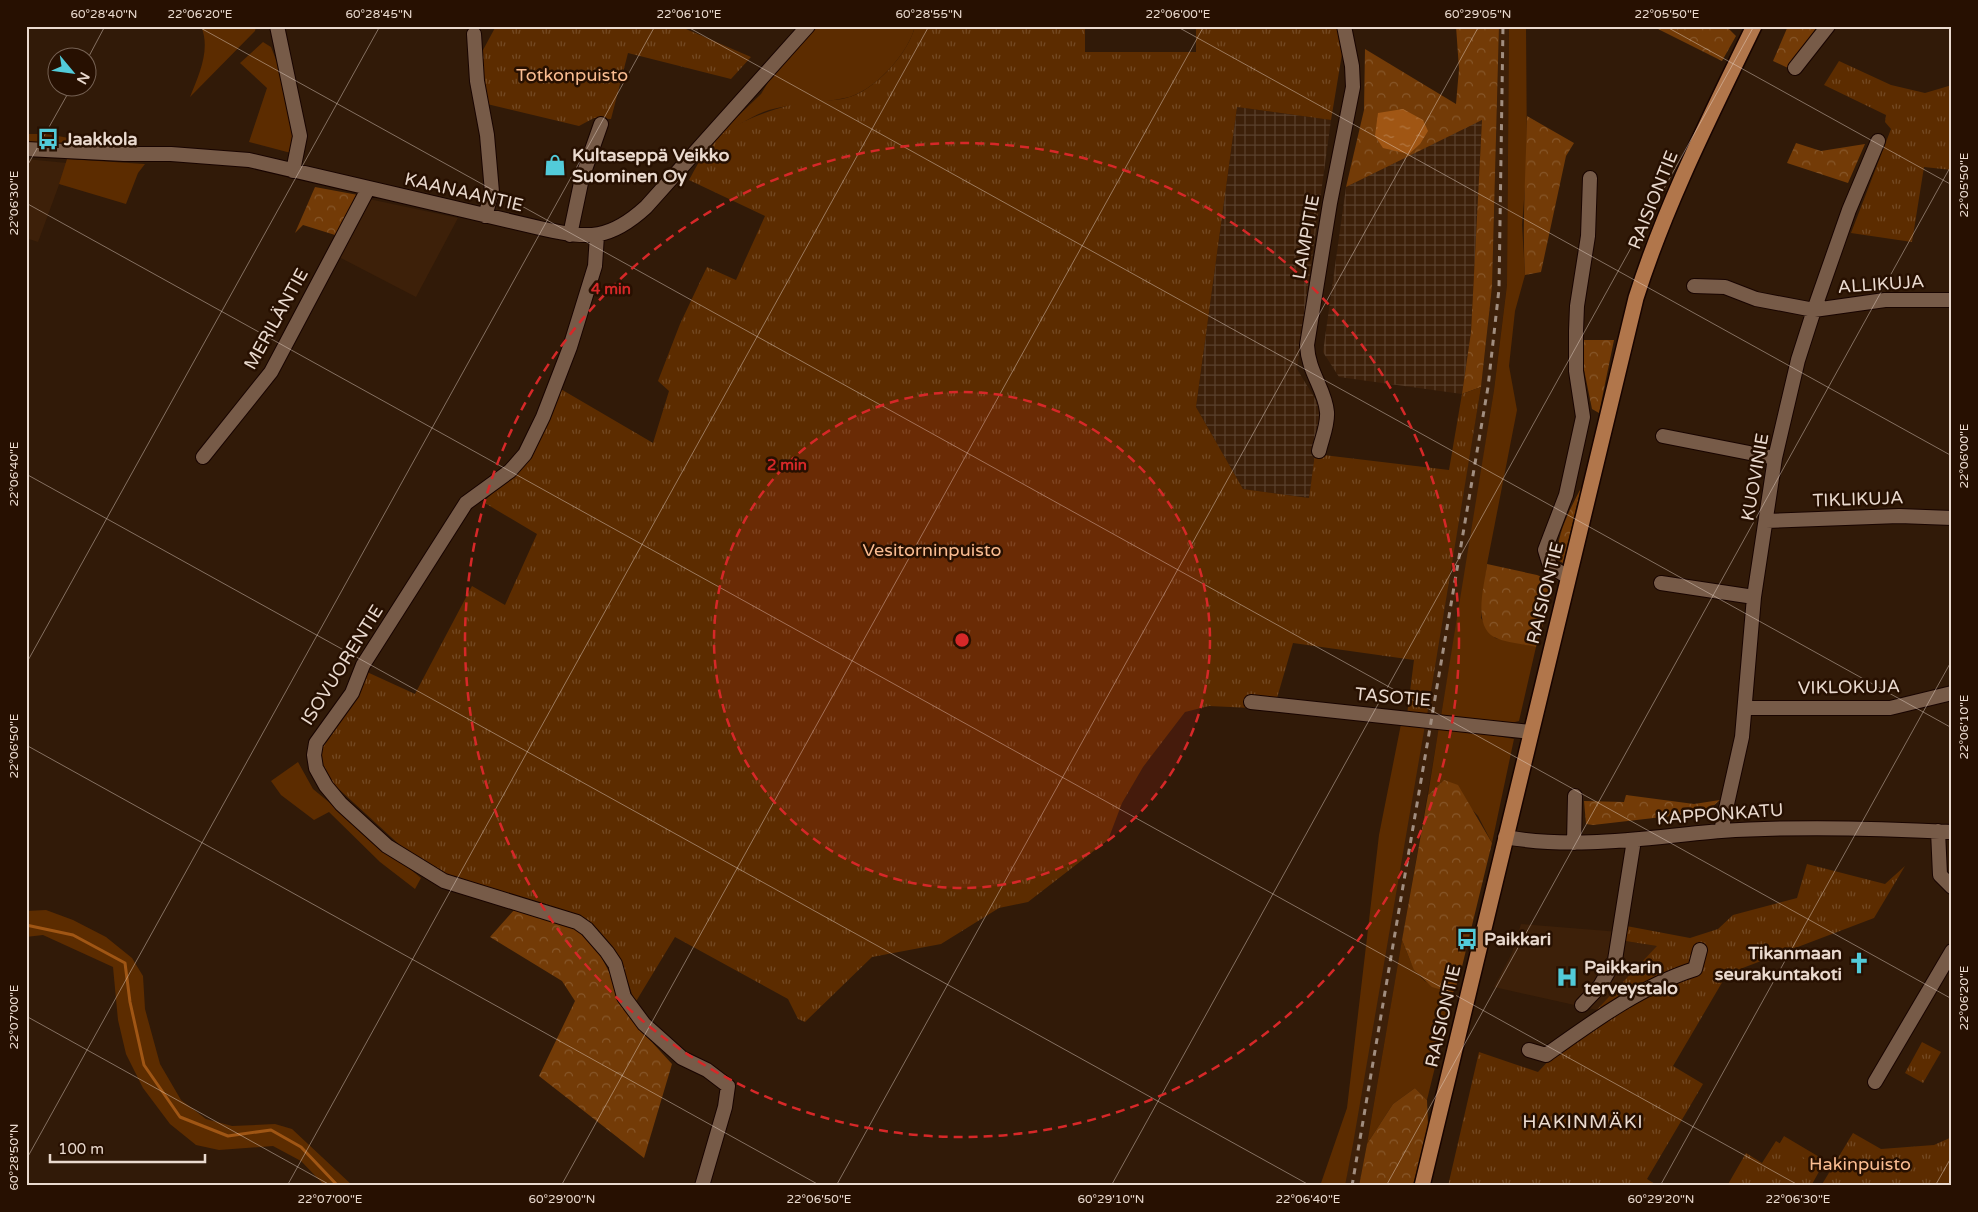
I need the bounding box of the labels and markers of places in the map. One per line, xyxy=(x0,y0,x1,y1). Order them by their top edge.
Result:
bus stop icon: Jaakkola xyxy=(35,126,61,152)
place label: Jaakkola xyxy=(63,128,138,150)
place label: Kultaseppä Veikko Suominen Oy xyxy=(572,144,729,187)
shop icon: Kultaseppä Veikko Suominen Oy xyxy=(542,152,568,178)
centre of rings xyxy=(953,631,971,649)
bus stop icon: Paikkari xyxy=(1454,926,1480,952)
place label: Paikkari xyxy=(1484,928,1551,950)
place label: Tikanmaan seurakuntakoti xyxy=(1715,942,1842,985)
church icon: Tikanmaan seurakuntakoti xyxy=(1846,950,1872,976)
place label: Paikkarin terveystalo xyxy=(1584,956,1678,999)
hospital icon: Paikkarin terveystalo xyxy=(1554,964,1580,990)

